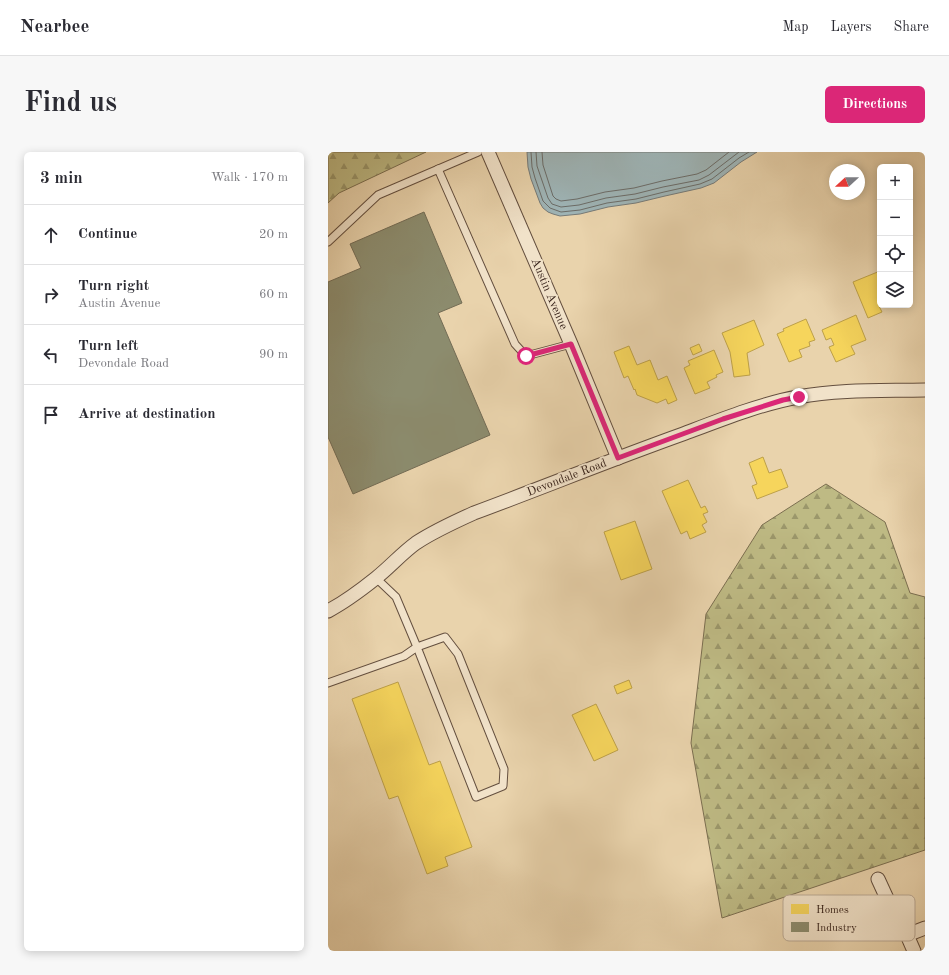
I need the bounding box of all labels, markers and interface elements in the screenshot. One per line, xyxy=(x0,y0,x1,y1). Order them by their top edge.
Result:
text: Nearbee xyxy=(20,18,89,37)
text: Map xyxy=(783,20,809,34)
text: Layers xyxy=(831,20,872,34)
text: Share xyxy=(894,20,929,34)
button: Directions xyxy=(825,86,925,123)
text: Find us xyxy=(24,90,117,118)
north arrow xyxy=(829,164,865,200)
map controls xyxy=(877,164,913,308)
button: + xyxy=(877,164,913,200)
text: 3 min xyxy=(40,170,83,187)
text: Walk · 170 m xyxy=(211,171,288,184)
button: − xyxy=(877,200,913,236)
icon: ahead xyxy=(40,224,62,246)
text: Continue xyxy=(78,227,137,242)
text: 20 m xyxy=(259,228,288,241)
button: locate xyxy=(877,236,913,272)
street label: Austin Avenue xyxy=(529,257,570,332)
button: layers xyxy=(877,272,913,308)
text: Turn right xyxy=(78,279,149,294)
icon: right xyxy=(40,284,62,306)
text: 60 m xyxy=(259,288,288,301)
text: Austin Avenue xyxy=(78,297,161,310)
text: Turn left xyxy=(78,339,138,354)
icon: left xyxy=(40,344,62,366)
route start xyxy=(517,347,535,365)
text: 90 m xyxy=(259,348,288,361)
text: Devondale Road xyxy=(78,357,169,370)
route end xyxy=(790,388,808,406)
icon: arrive xyxy=(40,404,62,426)
text: Arrive at destination xyxy=(78,407,216,422)
street label: Devondale Road xyxy=(526,457,608,499)
legend xyxy=(783,895,915,941)
text: Homes xyxy=(816,905,849,916)
text: Industry xyxy=(816,923,857,934)

